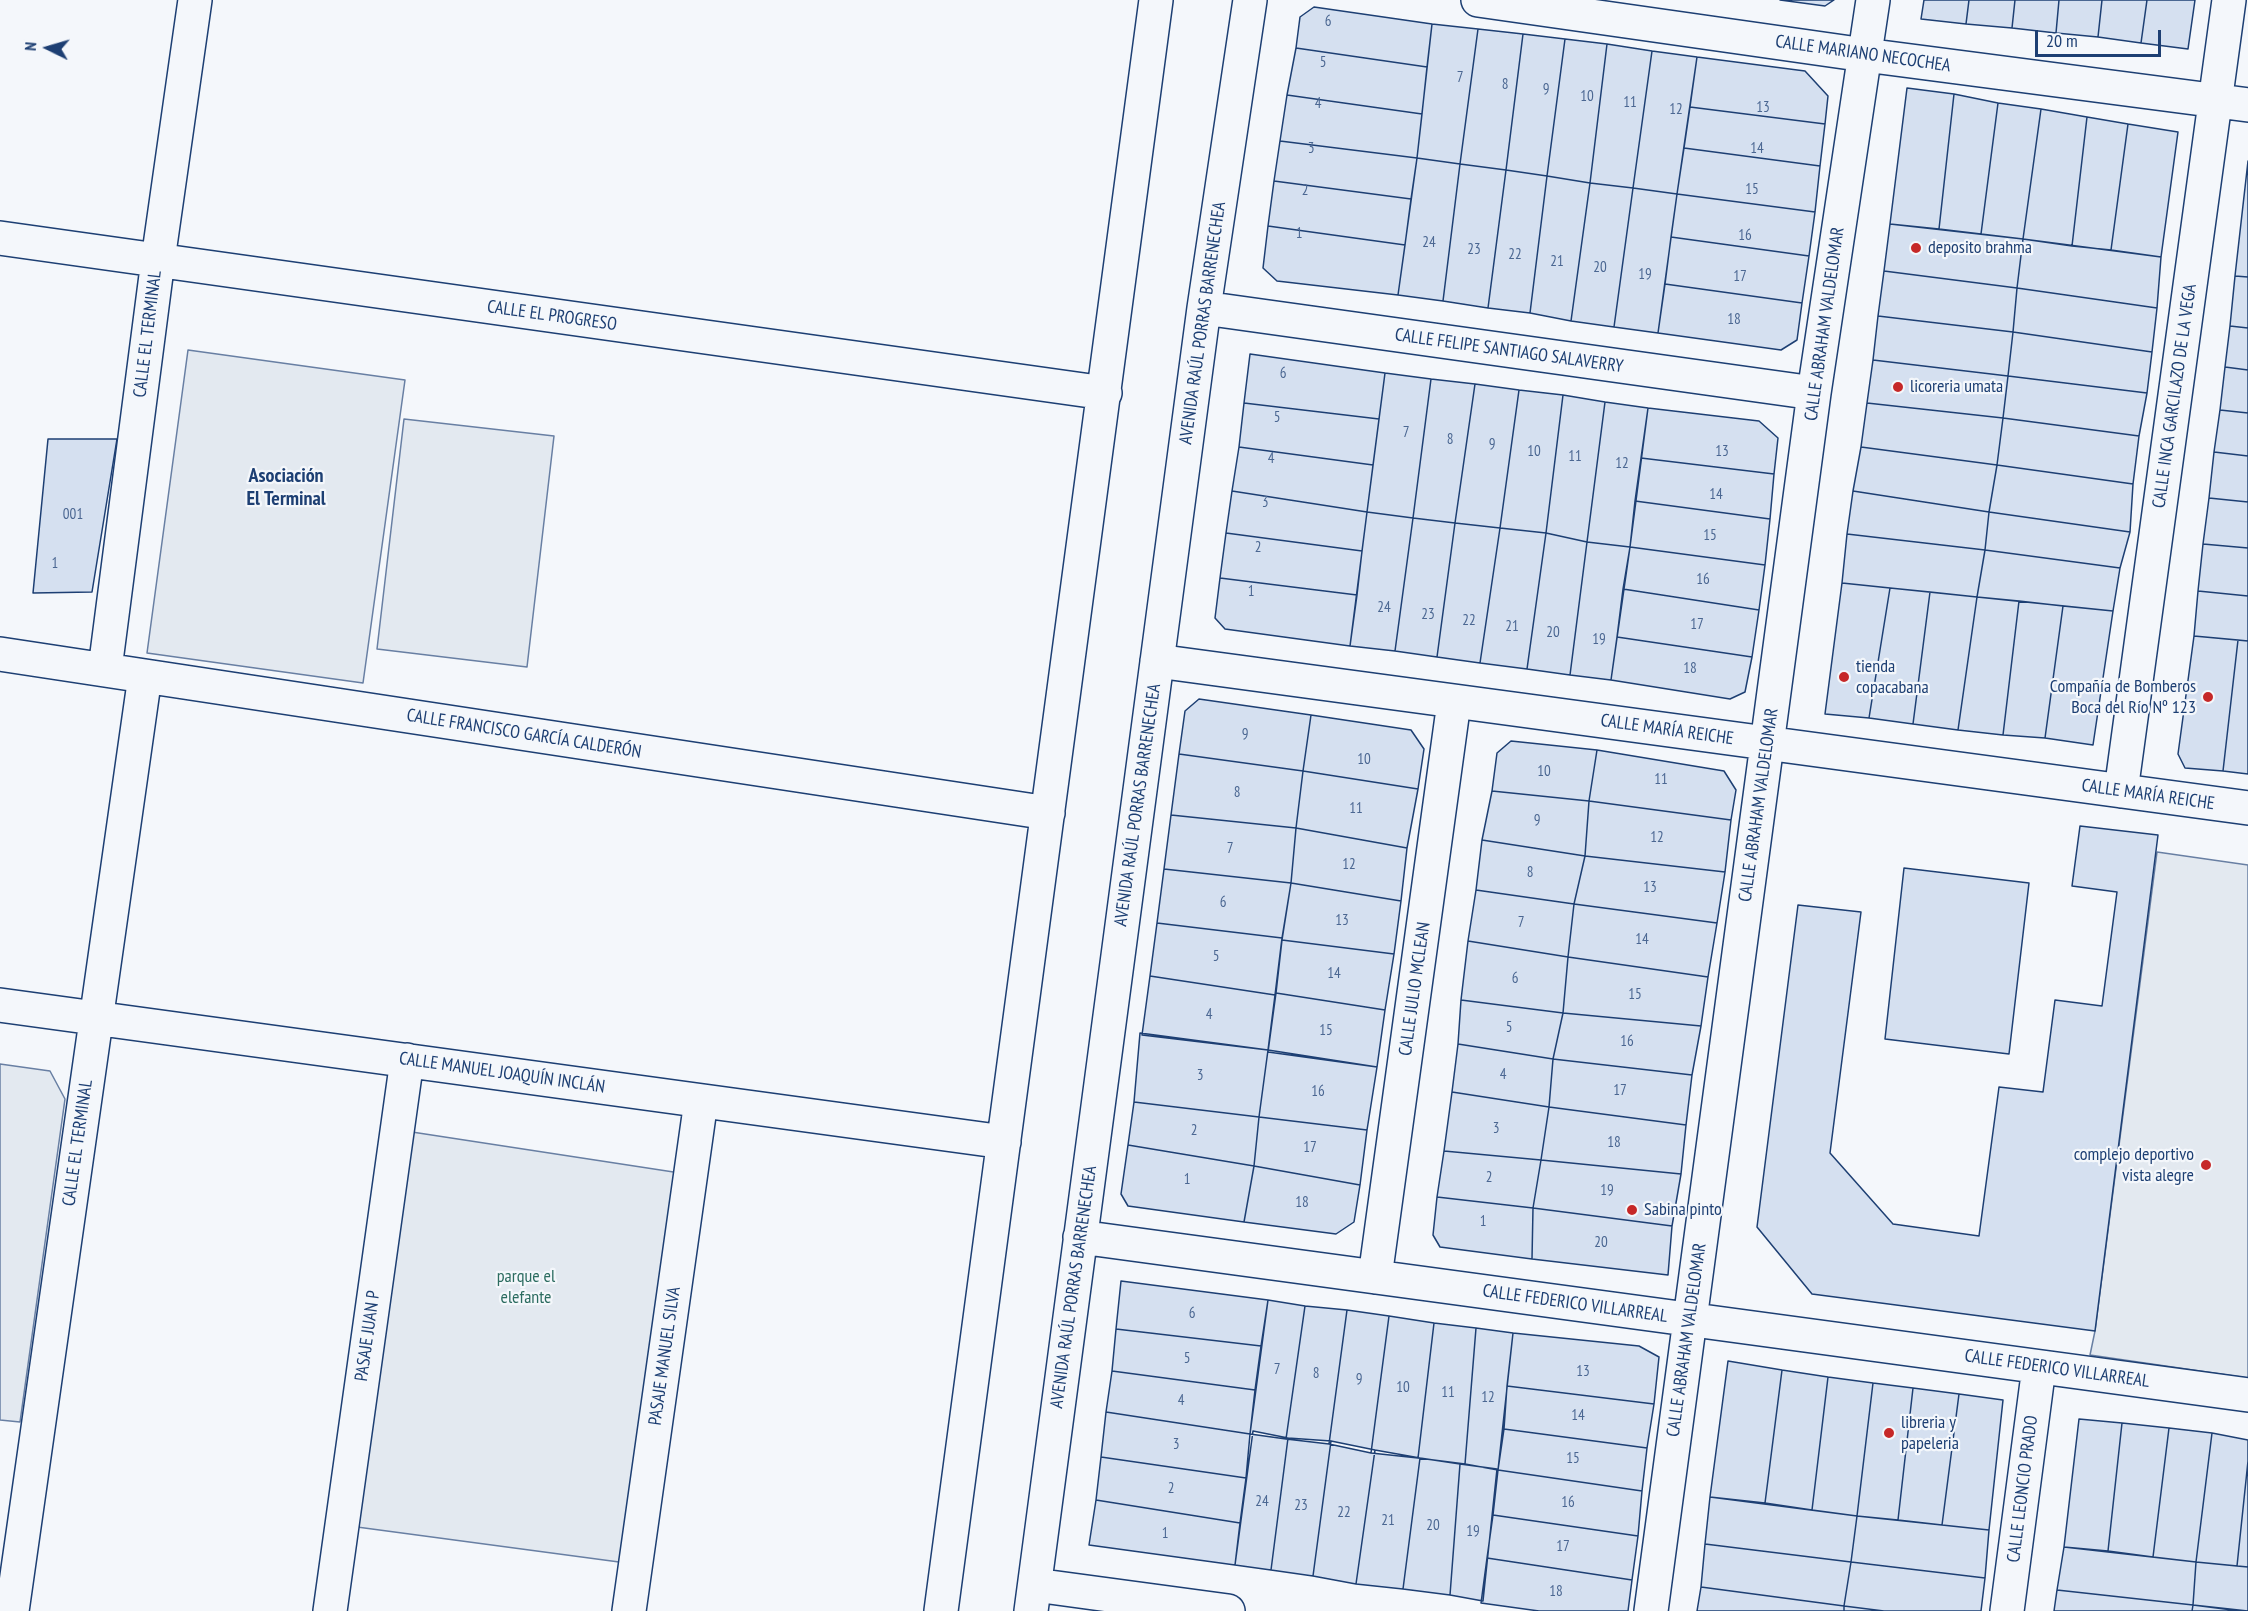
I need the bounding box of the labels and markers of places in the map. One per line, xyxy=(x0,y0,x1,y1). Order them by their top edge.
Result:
place label: deposito brahma xyxy=(1928,237,2032,259)
marker: deposito brahma xyxy=(1909,241,1923,255)
place label: licoreria umata xyxy=(1910,376,2003,398)
marker: licoreria umata xyxy=(1891,380,1905,394)
place label: tienda copacabana xyxy=(1856,656,1929,698)
marker: tienda copacabana xyxy=(1837,670,1851,684)
place label: Compañía de Bomberos Boca del Río Nº 123 xyxy=(2050,676,2196,718)
marker: Compañía de Bomberos Boca del Río Nº 123 xyxy=(2201,690,2215,704)
place label: complejo deportivo vista alegre xyxy=(2074,1144,2194,1186)
marker: complejo deportivo vista alegre xyxy=(2199,1158,2213,1172)
place label: Sabina pinto xyxy=(1644,1199,1722,1221)
marker: Sabina pinto xyxy=(1625,1203,1639,1217)
place label: libreria y papeleria xyxy=(1901,1412,1959,1454)
marker: libreria y papeleria xyxy=(1882,1426,1896,1440)

